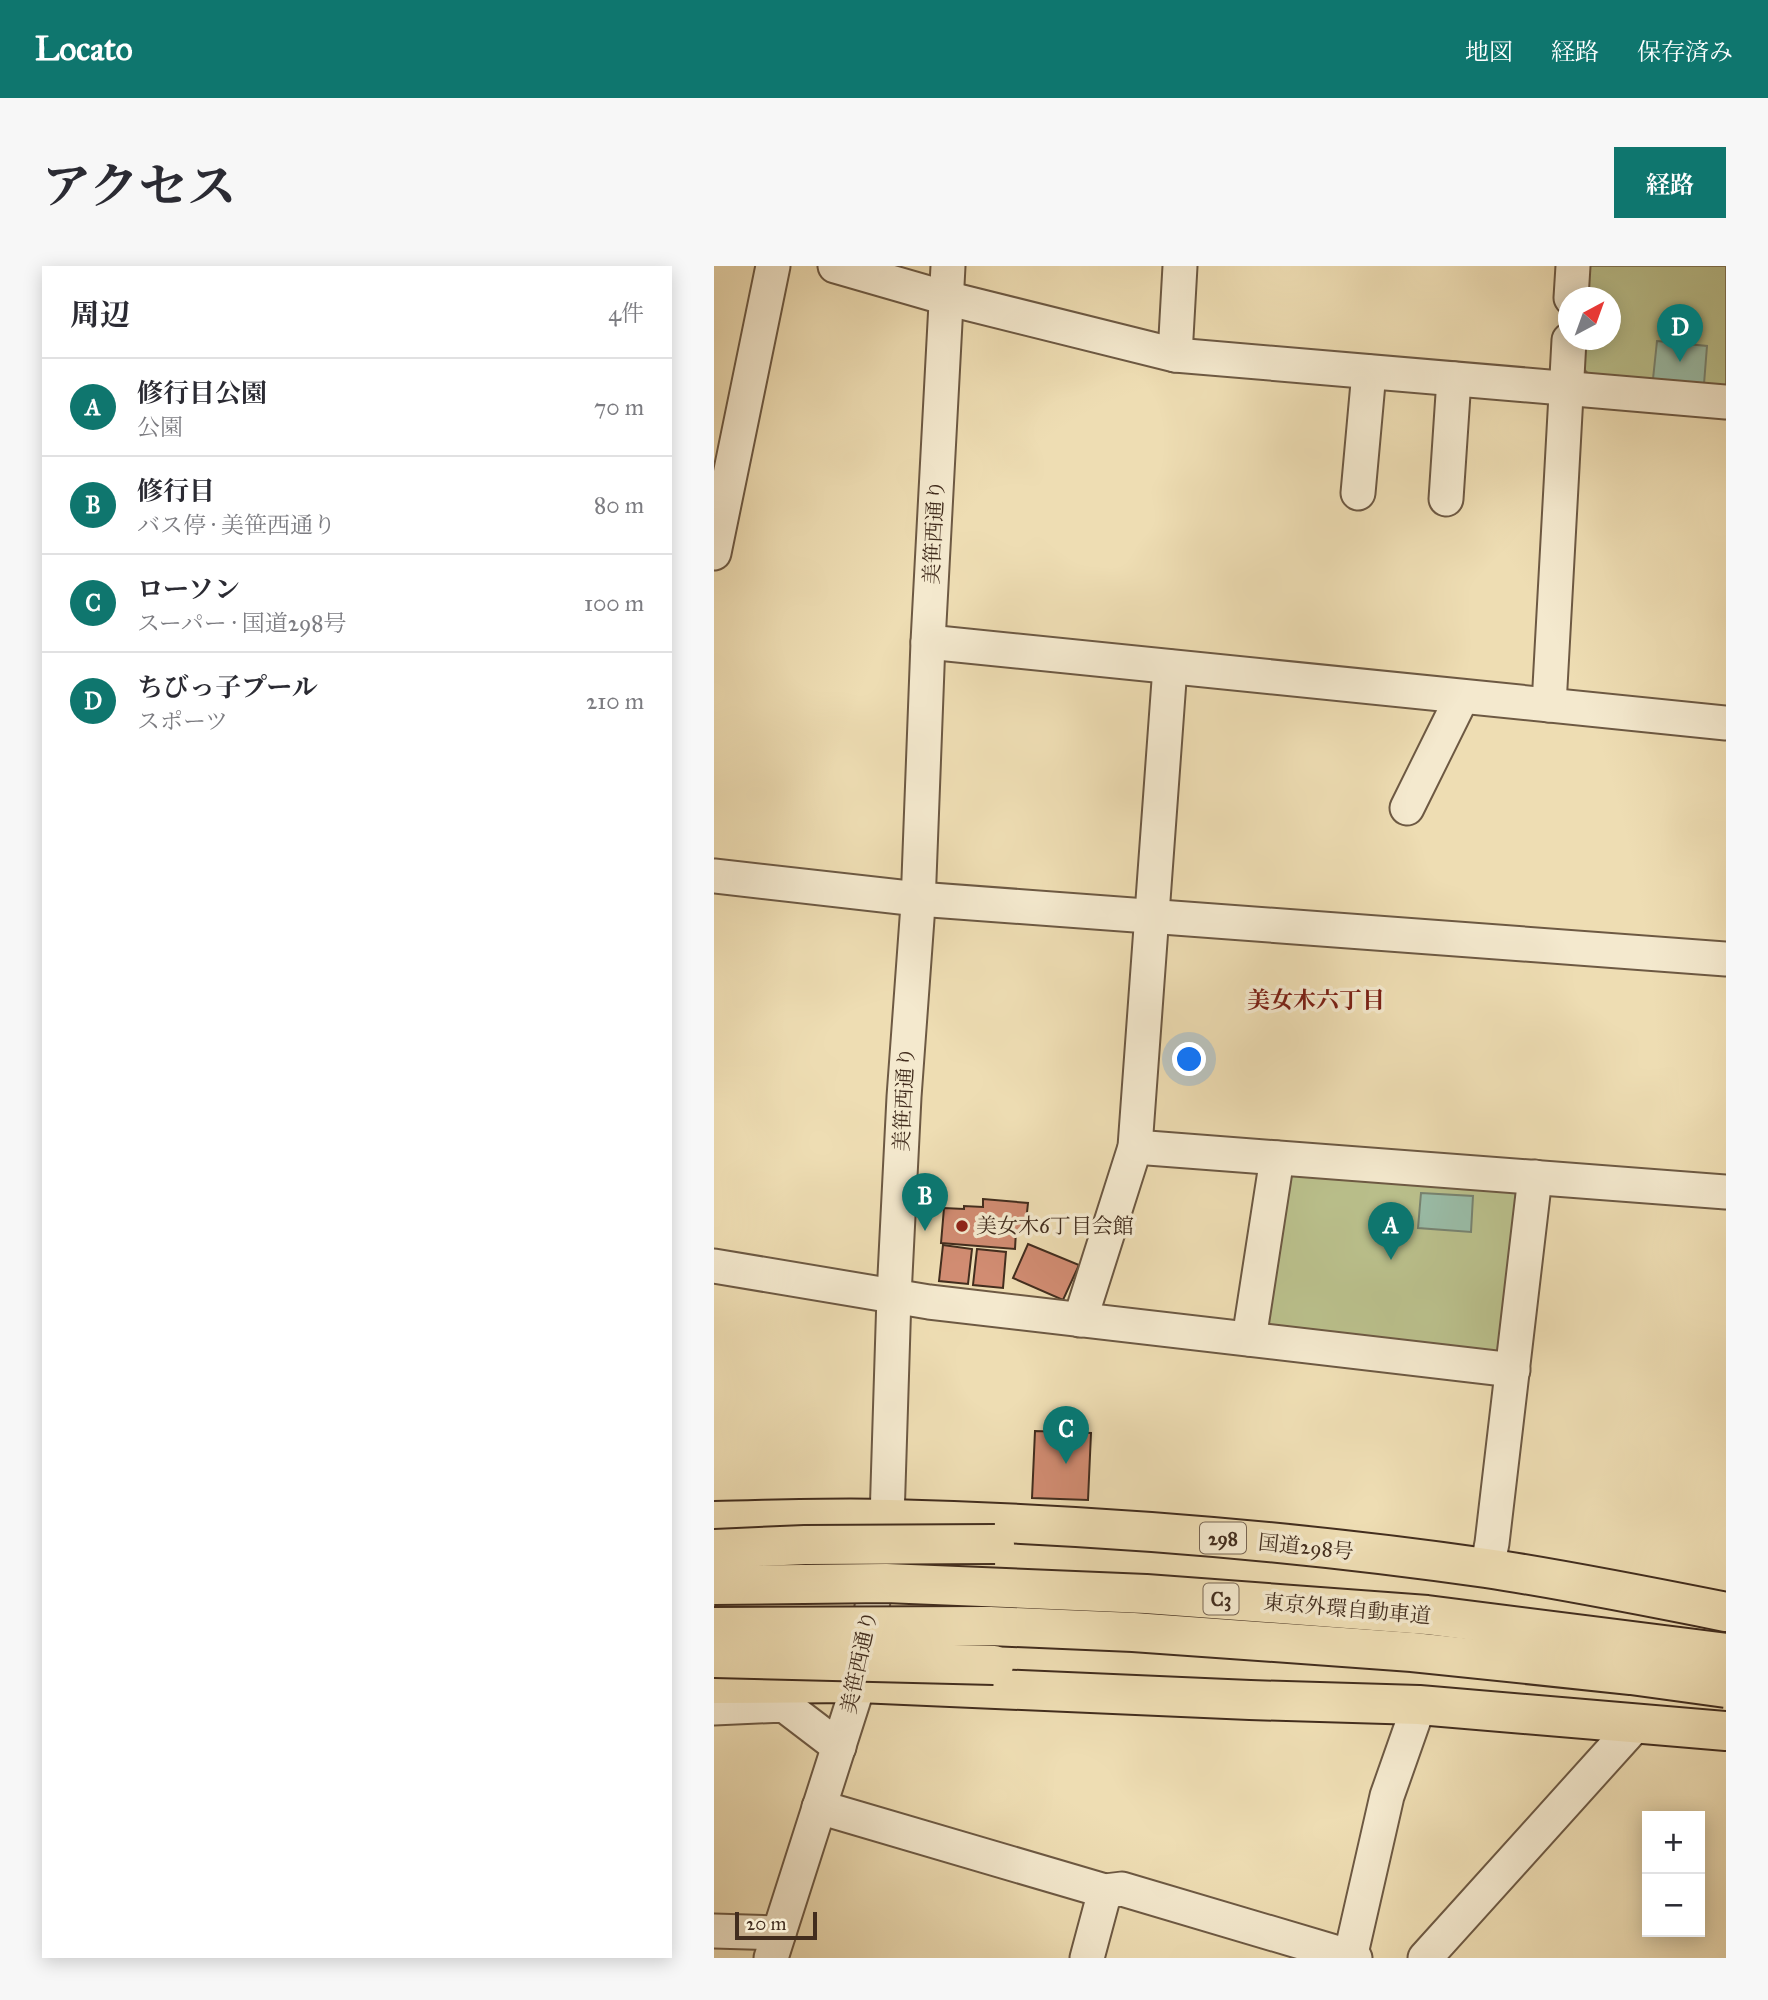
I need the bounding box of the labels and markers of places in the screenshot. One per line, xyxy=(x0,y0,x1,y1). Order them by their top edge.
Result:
pin: D xyxy=(1657,304,1703,362)
pin: B xyxy=(902,1173,948,1231)
pin: A xyxy=(1368,1202,1414,1260)
place label: 美女木6丁目会館 xyxy=(976,1213,1134,1239)
marker: 美女木6丁目会館 xyxy=(954,1218,970,1234)
pin: C xyxy=(1043,1406,1089,1464)

